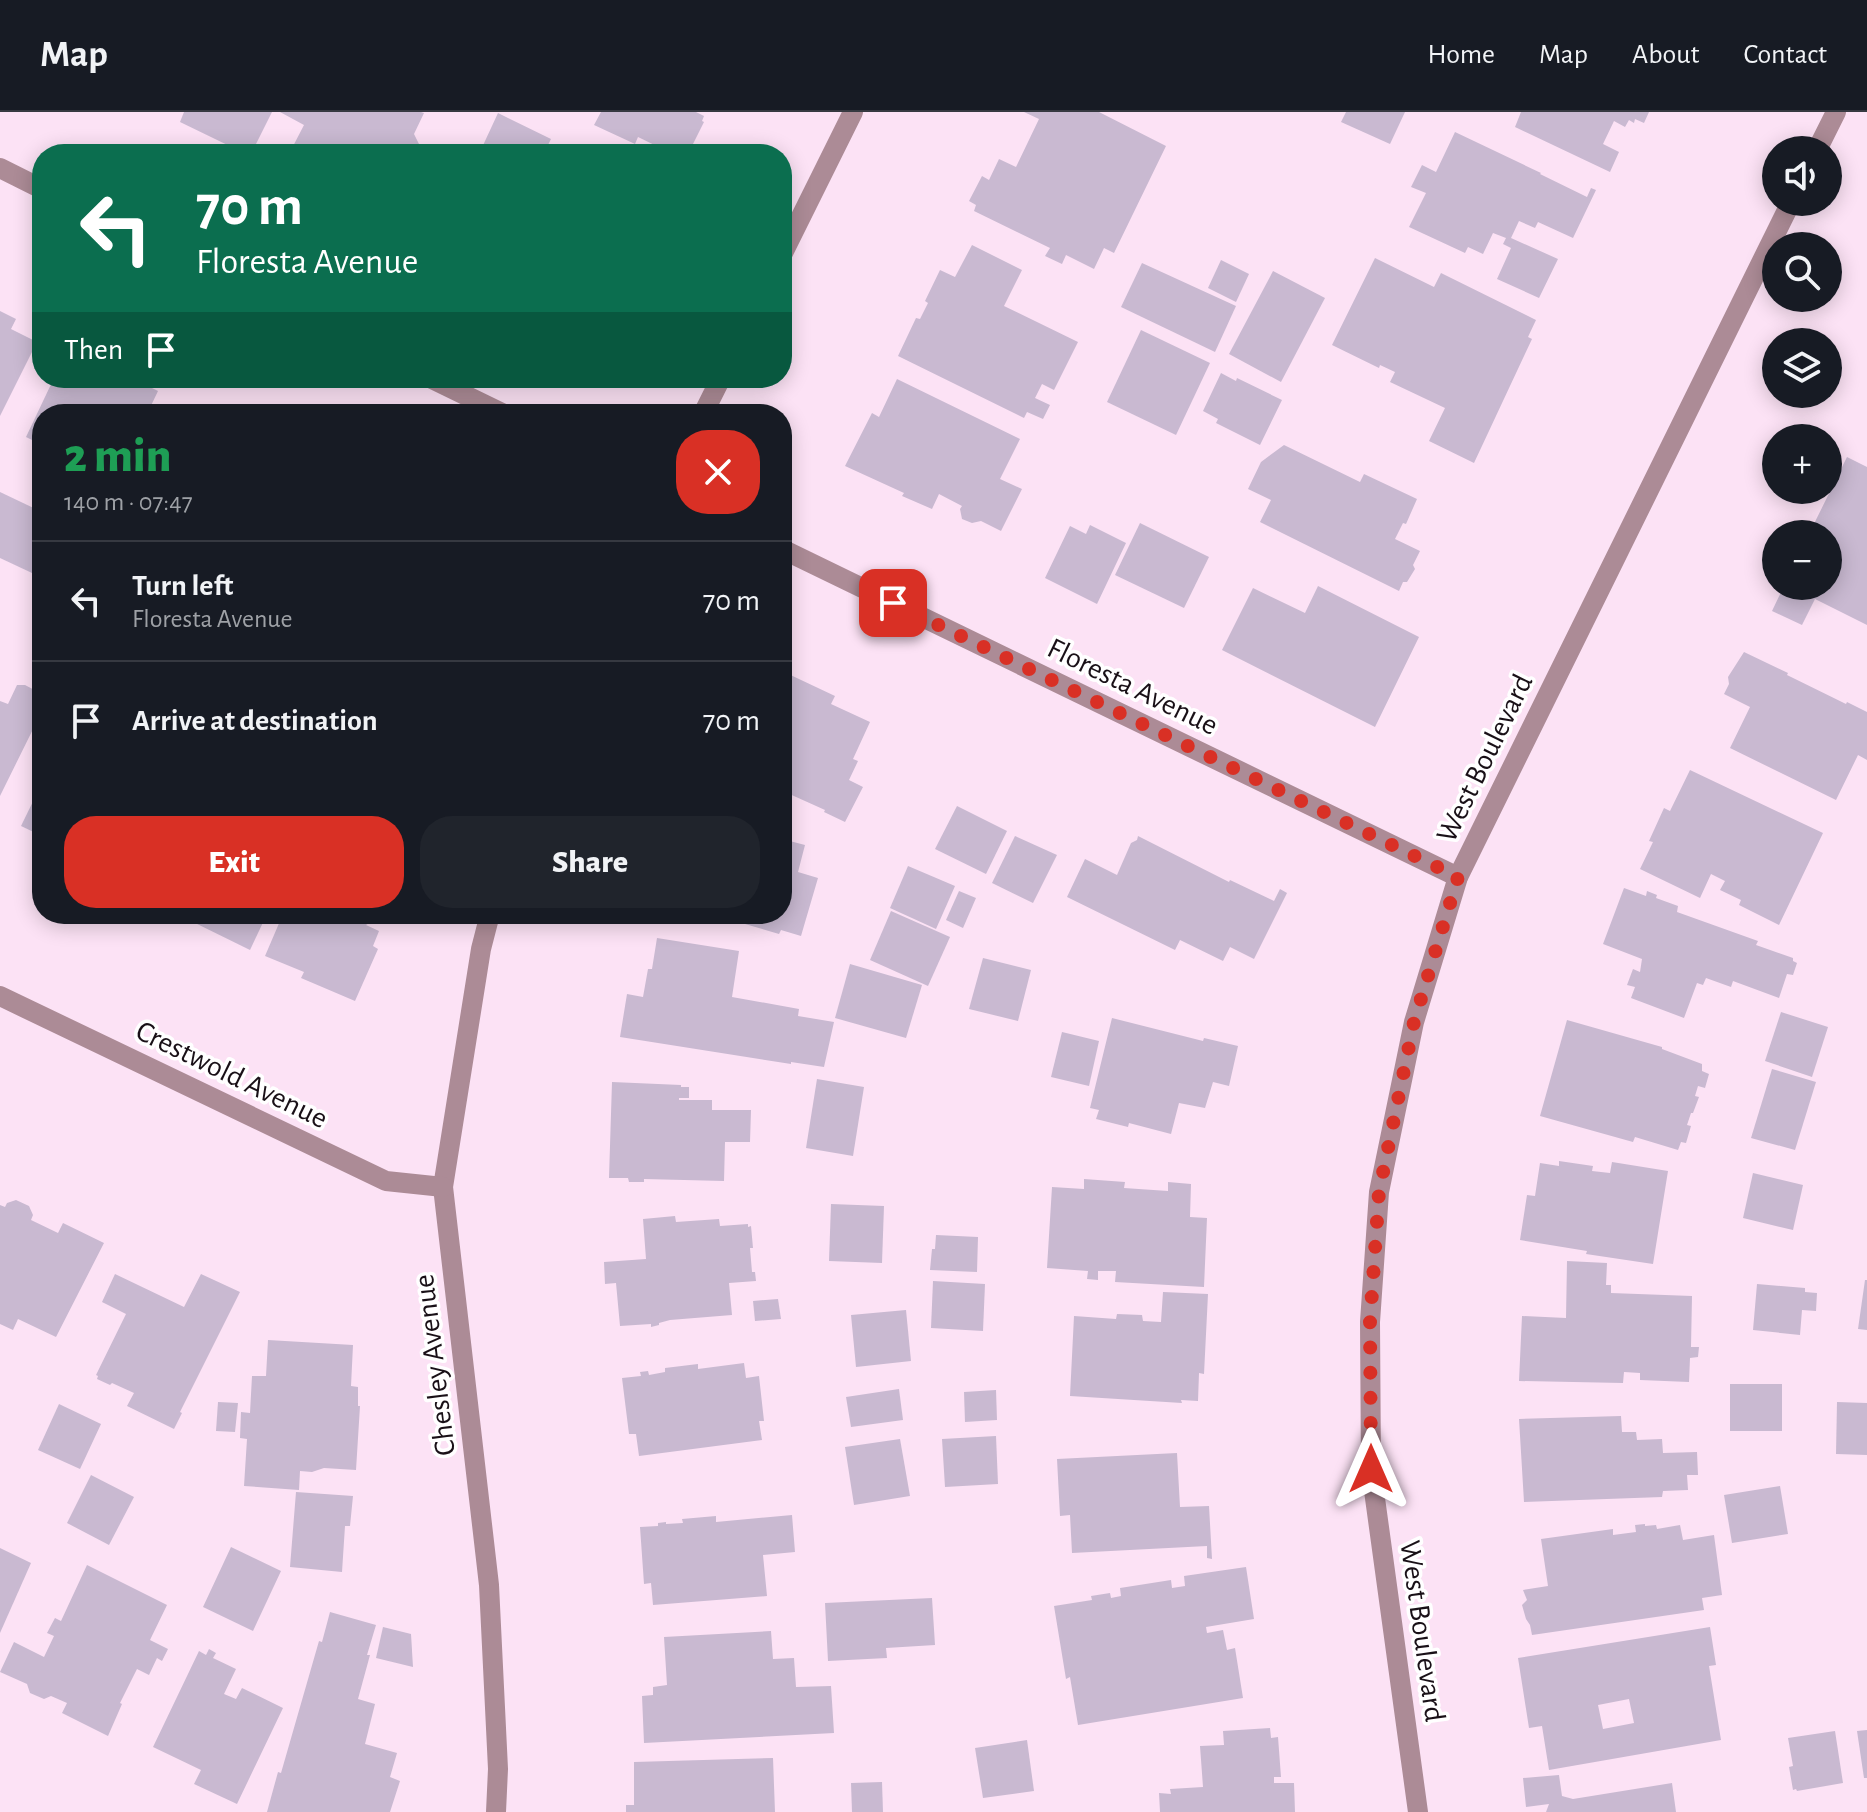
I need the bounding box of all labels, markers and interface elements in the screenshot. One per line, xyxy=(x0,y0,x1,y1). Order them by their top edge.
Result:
text: Map xyxy=(40,36,108,74)
text: Home xyxy=(1428,41,1495,69)
text: Map xyxy=(1539,41,1588,69)
text: About xyxy=(1632,41,1700,69)
text: Contact xyxy=(1744,41,1827,69)
map controls xyxy=(1762,136,1842,600)
button: sound xyxy=(1762,136,1842,216)
icon: left xyxy=(64,176,168,280)
text: 70 m xyxy=(196,179,303,235)
button: search xyxy=(1762,232,1842,312)
text: Floresta Avenue xyxy=(196,244,418,280)
icon: arrive xyxy=(139,328,183,372)
button: layers xyxy=(1762,328,1842,408)
text: Then xyxy=(64,335,123,365)
button: + xyxy=(1762,424,1842,504)
button: close xyxy=(676,430,760,514)
text: 2 min xyxy=(64,433,172,481)
text: 140 m · 07:47 xyxy=(64,489,193,515)
button: − xyxy=(1762,520,1842,600)
pin xyxy=(859,569,927,637)
text: Turn left xyxy=(132,571,233,601)
icon: left xyxy=(64,579,108,623)
icon: arrive xyxy=(871,581,915,625)
text: 70 m xyxy=(703,586,760,616)
text: Floresta Avenue xyxy=(132,606,293,632)
street label: Floresta Avenue xyxy=(1043,633,1222,741)
street label: West Boulevard xyxy=(1431,670,1538,847)
icon: arrive xyxy=(64,699,108,743)
text: Arrive at destination xyxy=(132,706,378,736)
text: 70 m xyxy=(703,706,760,736)
button: Exit xyxy=(64,816,404,908)
button: Share xyxy=(420,816,760,908)
street label: Crestwold Avenue xyxy=(131,1016,332,1134)
street label: Chesley Avenue xyxy=(409,1272,461,1457)
position arrow xyxy=(1329,1427,1413,1511)
street label: West Boulevard xyxy=(1394,1538,1450,1724)

